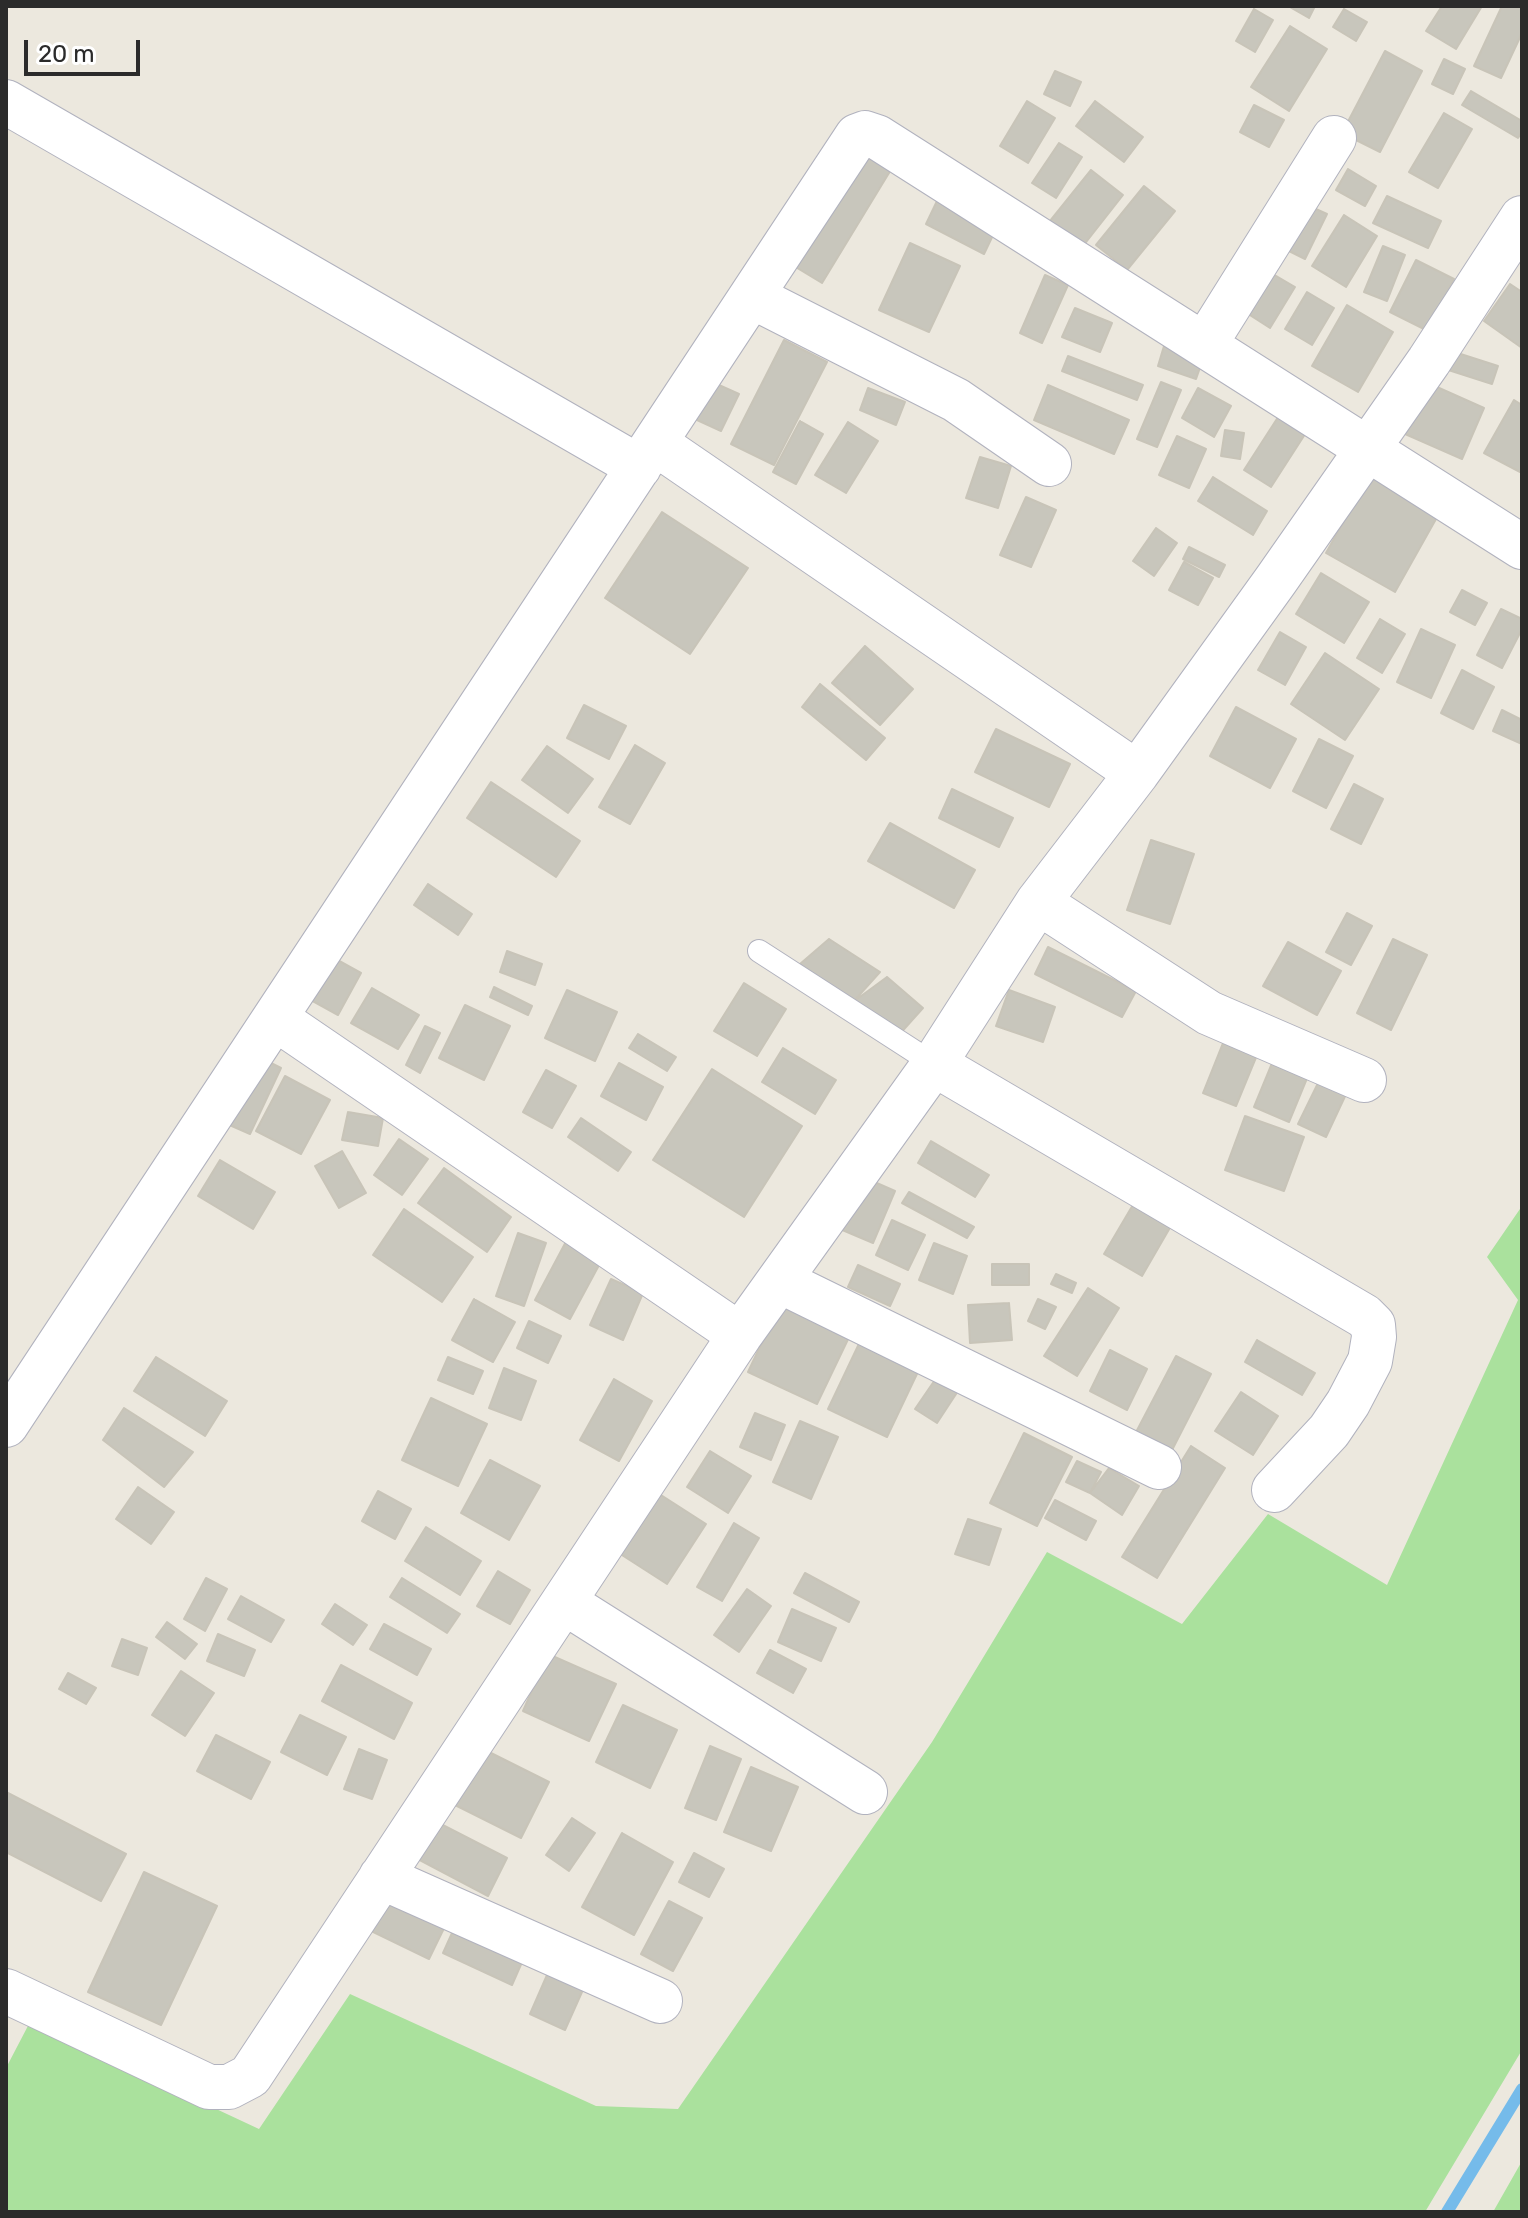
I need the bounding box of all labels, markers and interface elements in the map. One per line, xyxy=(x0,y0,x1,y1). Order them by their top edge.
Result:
scale bar xyxy=(28,24,144,74)
text: 20 m xyxy=(38,40,95,68)

